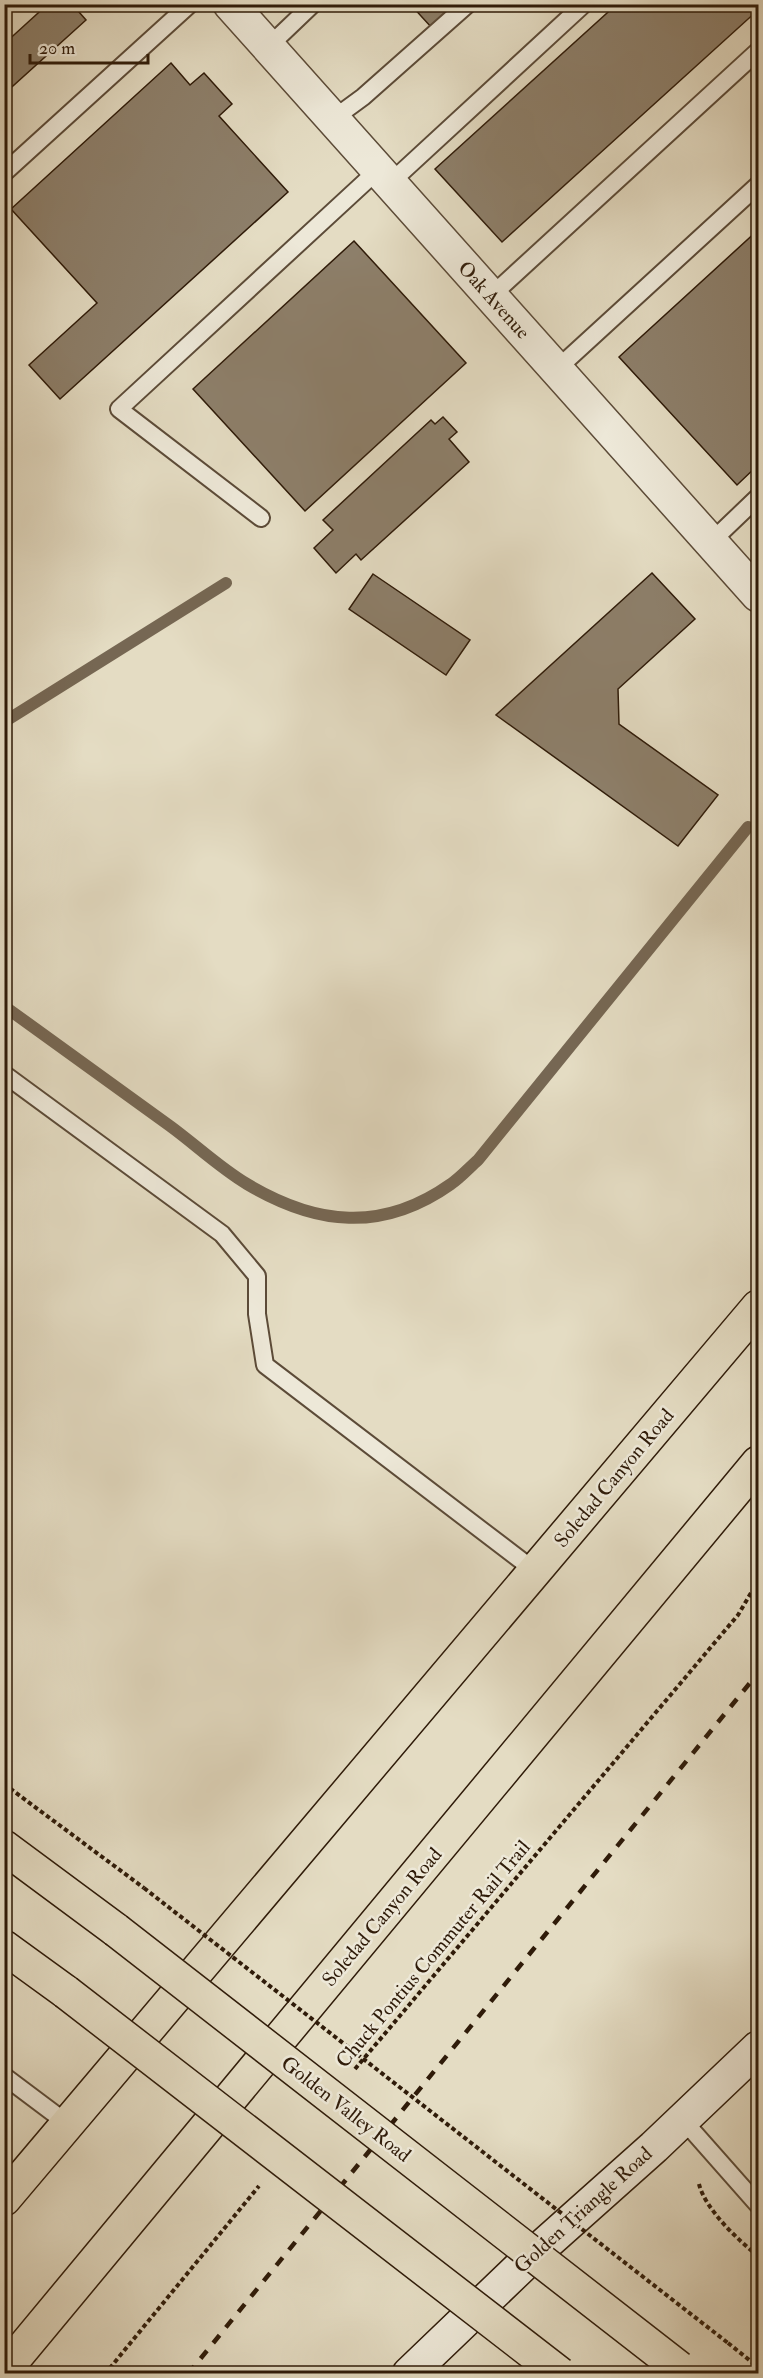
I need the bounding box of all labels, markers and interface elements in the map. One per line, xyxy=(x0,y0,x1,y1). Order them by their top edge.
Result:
scale bar xyxy=(30,27,148,65)
text: 20 m xyxy=(39,37,75,60)
street label: Oak Avenue xyxy=(453,256,535,344)
street label: Soledad Canyon Road xyxy=(549,1403,679,1553)
street label: Chuck Pontius Commuter Rail Trail xyxy=(330,1835,536,2073)
street label: Soledad Canyon Road xyxy=(317,1842,447,1992)
street label: Golden Valley Road xyxy=(276,2050,416,2168)
street label: Golden Triangle Road xyxy=(509,2141,657,2279)

